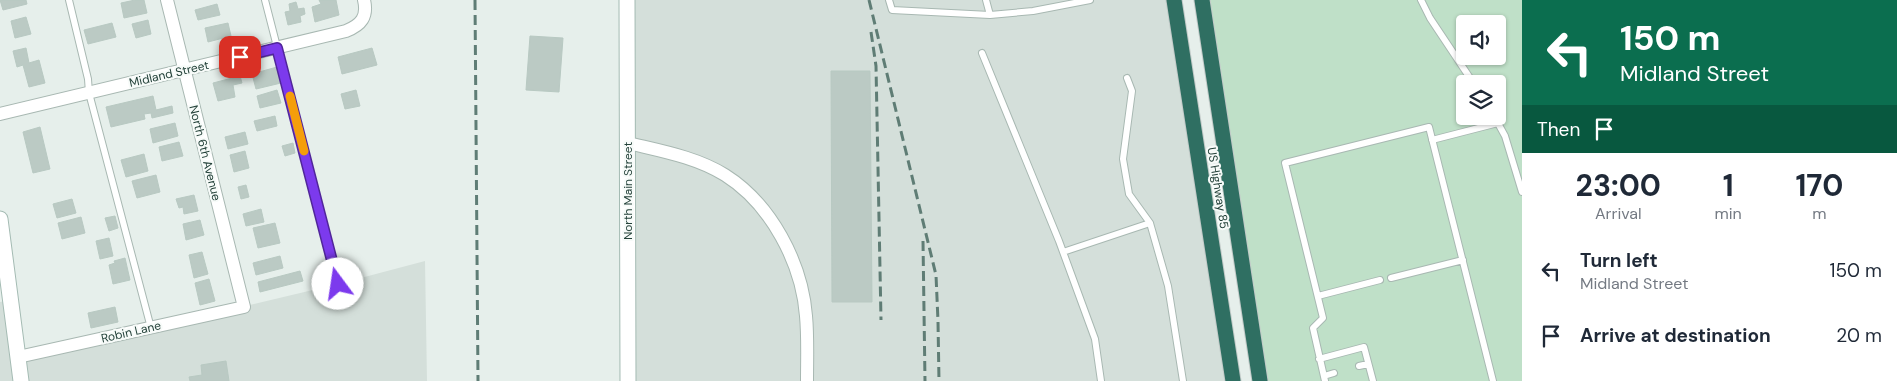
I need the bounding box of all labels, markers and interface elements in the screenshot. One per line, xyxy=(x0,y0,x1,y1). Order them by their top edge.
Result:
map controls xyxy=(1456,15,1506,125)
button: sound xyxy=(1456,15,1506,65)
text: 150 m xyxy=(1620,15,1720,61)
icon: left xyxy=(1537,20,1602,85)
pin xyxy=(219,36,261,78)
icon: arrive xyxy=(226,43,254,71)
street label: Midland Street xyxy=(128,57,211,91)
text: Midland Street xyxy=(1620,59,1769,88)
button: layers xyxy=(1456,75,1506,125)
street label: North 6th Avenue xyxy=(185,104,225,203)
icon: arrive xyxy=(1590,115,1618,143)
text: Then xyxy=(1537,117,1580,142)
street label: North Main Street xyxy=(620,142,636,240)
street label: US Highway 85 xyxy=(1204,146,1232,230)
text: 23:00 xyxy=(1576,166,1661,205)
text: 1 xyxy=(1723,166,1734,205)
text: 170 xyxy=(1795,166,1843,205)
text: Arrival xyxy=(1595,203,1642,224)
text: min xyxy=(1714,203,1742,224)
text: m xyxy=(1812,203,1827,224)
text: Turn left xyxy=(1580,248,1658,273)
position arrow xyxy=(311,257,363,309)
icon: left xyxy=(1537,257,1565,285)
text: 150 m xyxy=(1830,258,1882,283)
text: Midland Street xyxy=(1580,273,1688,294)
street label: Robin Lane xyxy=(100,317,163,347)
icon: arrive xyxy=(1537,322,1565,350)
text: Arrive at destination xyxy=(1580,323,1771,348)
text: 20 m xyxy=(1836,323,1882,348)

